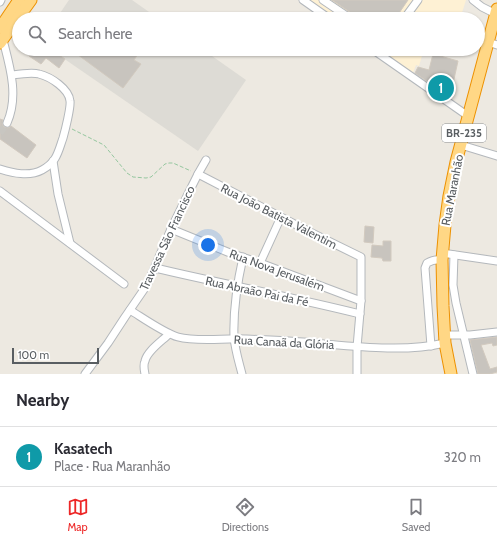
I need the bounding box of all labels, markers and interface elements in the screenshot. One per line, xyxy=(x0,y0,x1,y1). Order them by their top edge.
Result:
search box xyxy=(12,12,485,56)
icon: search xyxy=(26,23,48,45)
text: Search here xyxy=(58,25,133,43)
pin: 1 xyxy=(428,73,454,103)
road number: BR-235 xyxy=(442,124,486,142)
street label: Rua Maranhão xyxy=(438,153,466,227)
street label: Rua João Batista Valentim xyxy=(218,180,340,252)
street label: Travessa São Francisco xyxy=(136,183,198,293)
your location xyxy=(198,235,218,255)
street label: Rua Nova Jerusalém xyxy=(227,246,327,294)
street label: Rua Abraão Pai da Fé xyxy=(204,273,310,309)
street label: Rua Canaã da Glória xyxy=(233,332,335,352)
scale bar xyxy=(12,346,99,365)
text: 100 m xyxy=(18,348,49,362)
text: Nearby xyxy=(16,390,69,410)
text: Kasatech xyxy=(54,440,112,458)
text: 1 xyxy=(27,449,31,465)
text: 320 m xyxy=(444,449,481,465)
text: Place · Rua Maranhão xyxy=(54,458,170,474)
tab: Map xyxy=(67,496,89,534)
tab: Directions xyxy=(222,496,269,534)
tab: Saved xyxy=(402,496,430,534)

